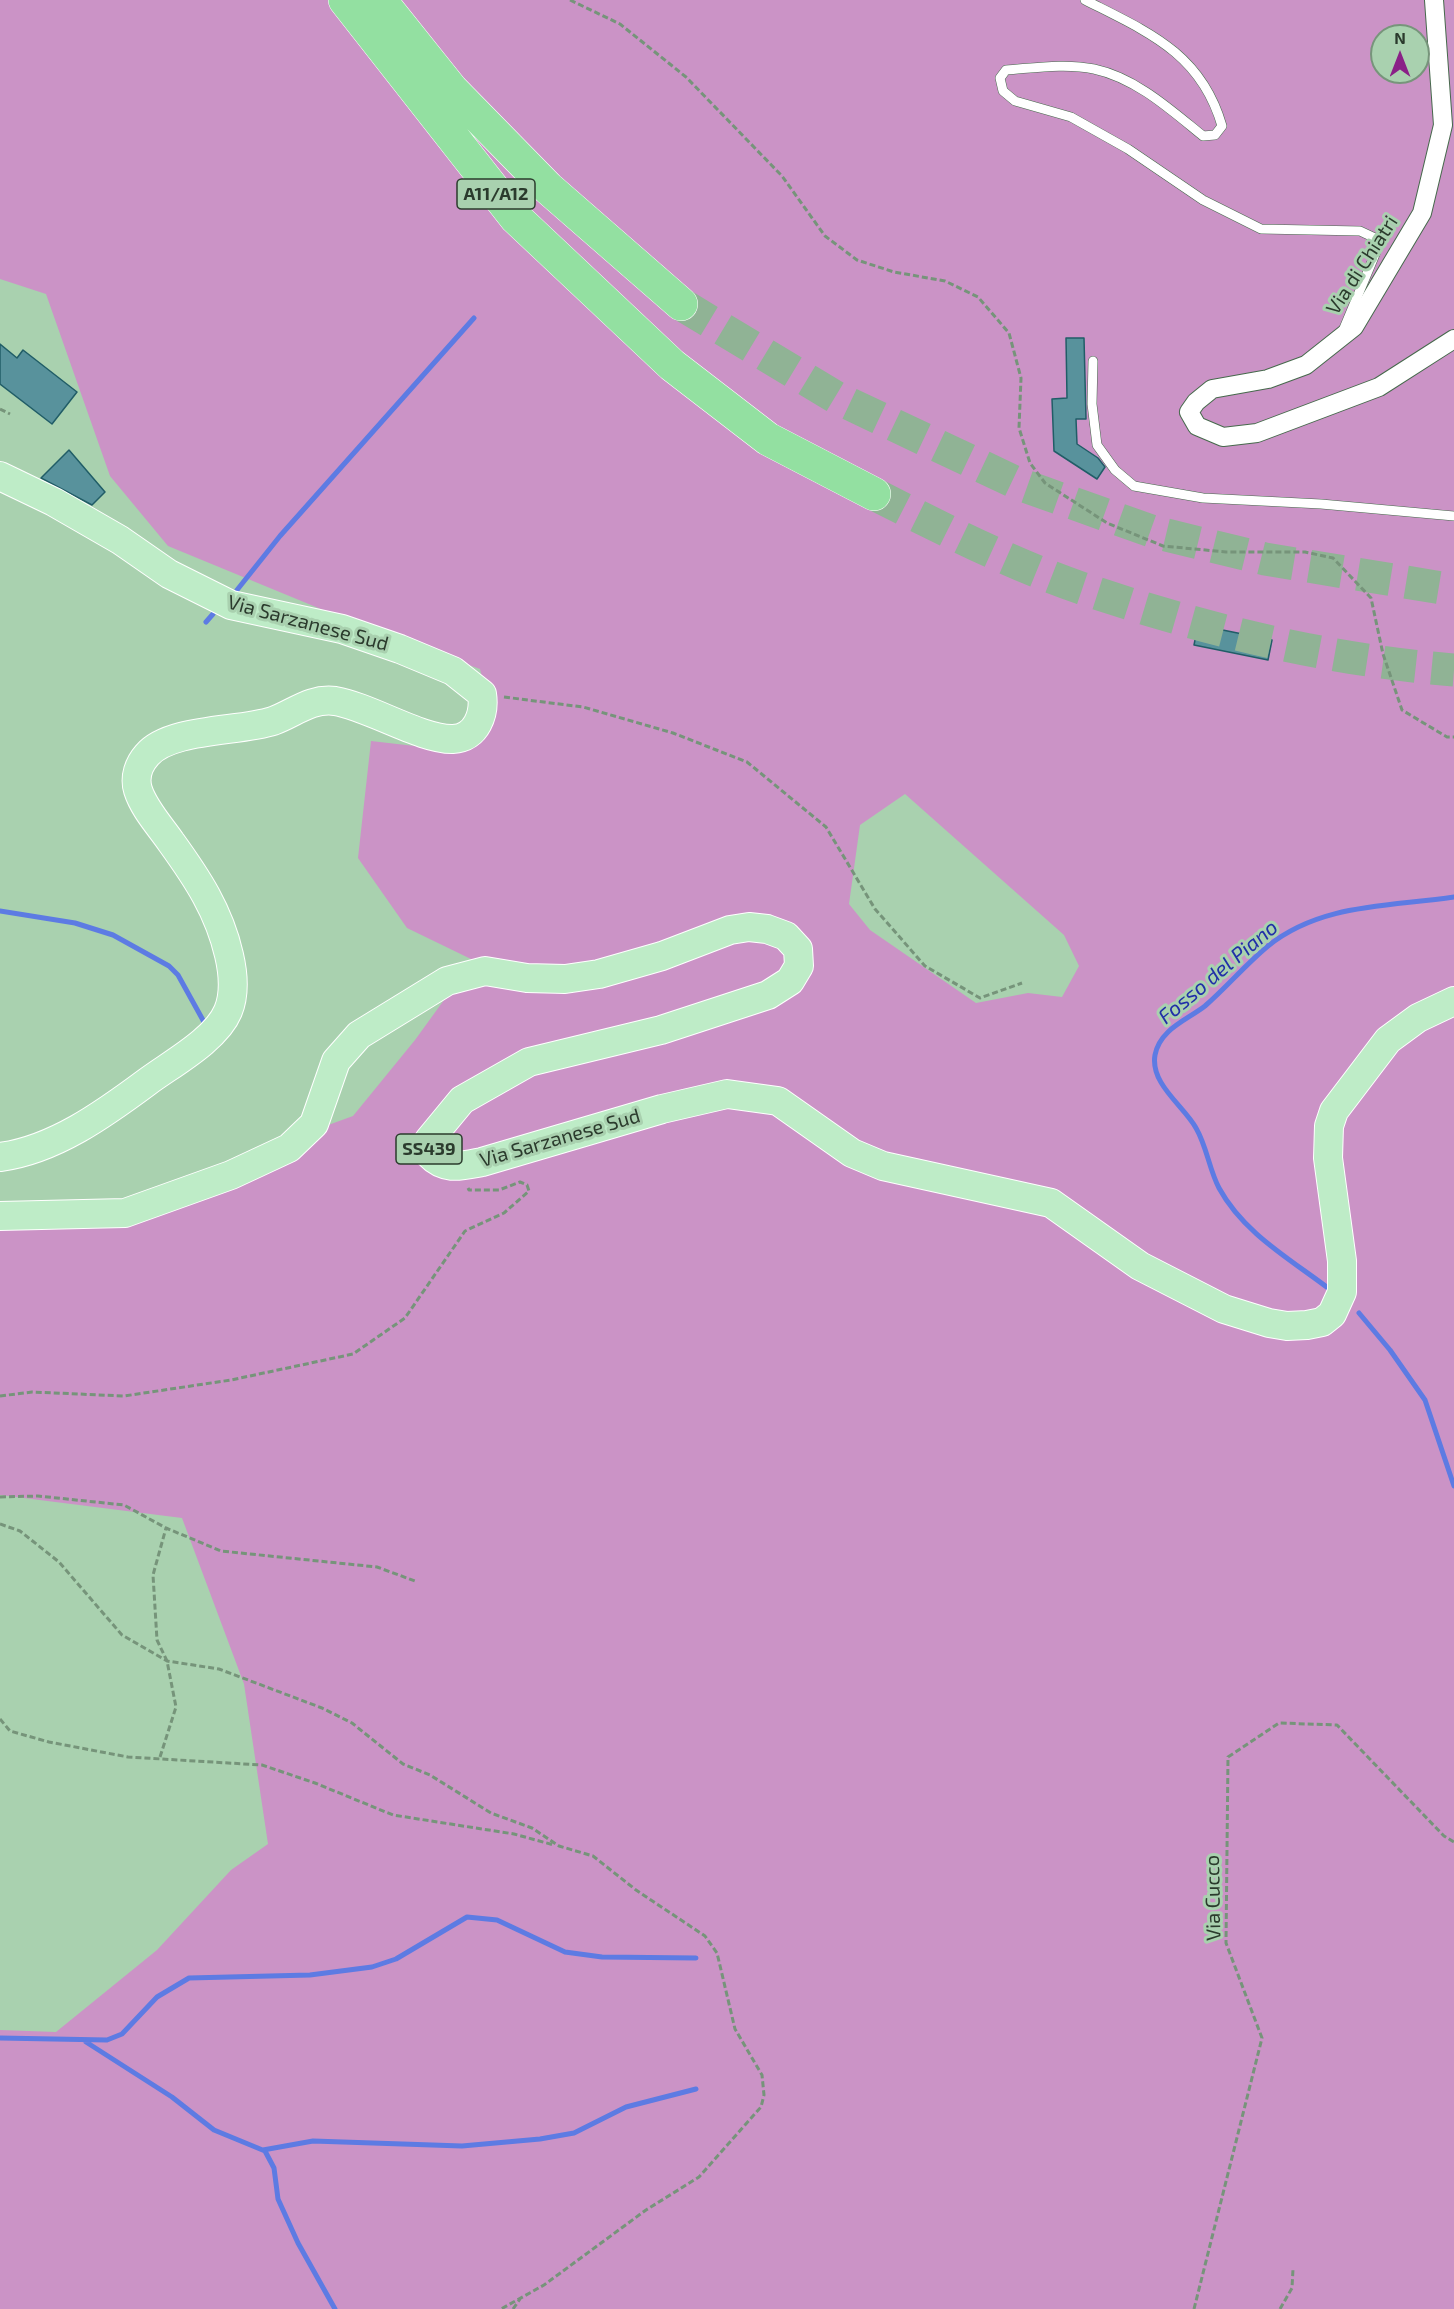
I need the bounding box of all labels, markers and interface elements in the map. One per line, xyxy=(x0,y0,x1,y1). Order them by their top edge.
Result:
north arrow xyxy=(1370,24,1430,84)
text: N xyxy=(1394,28,1406,47)
road number: A11/A12 xyxy=(457,179,535,209)
street label: Via di Chiatri xyxy=(1321,211,1403,319)
street label: Via Sarzanese Sud xyxy=(225,590,391,656)
water label: Fosso del Piano xyxy=(1153,915,1283,1029)
street label: Via Sarzanese Sud xyxy=(477,1104,643,1172)
road number: SS439 xyxy=(396,1134,462,1164)
street label: Via Cucco xyxy=(1200,1855,1226,1941)

